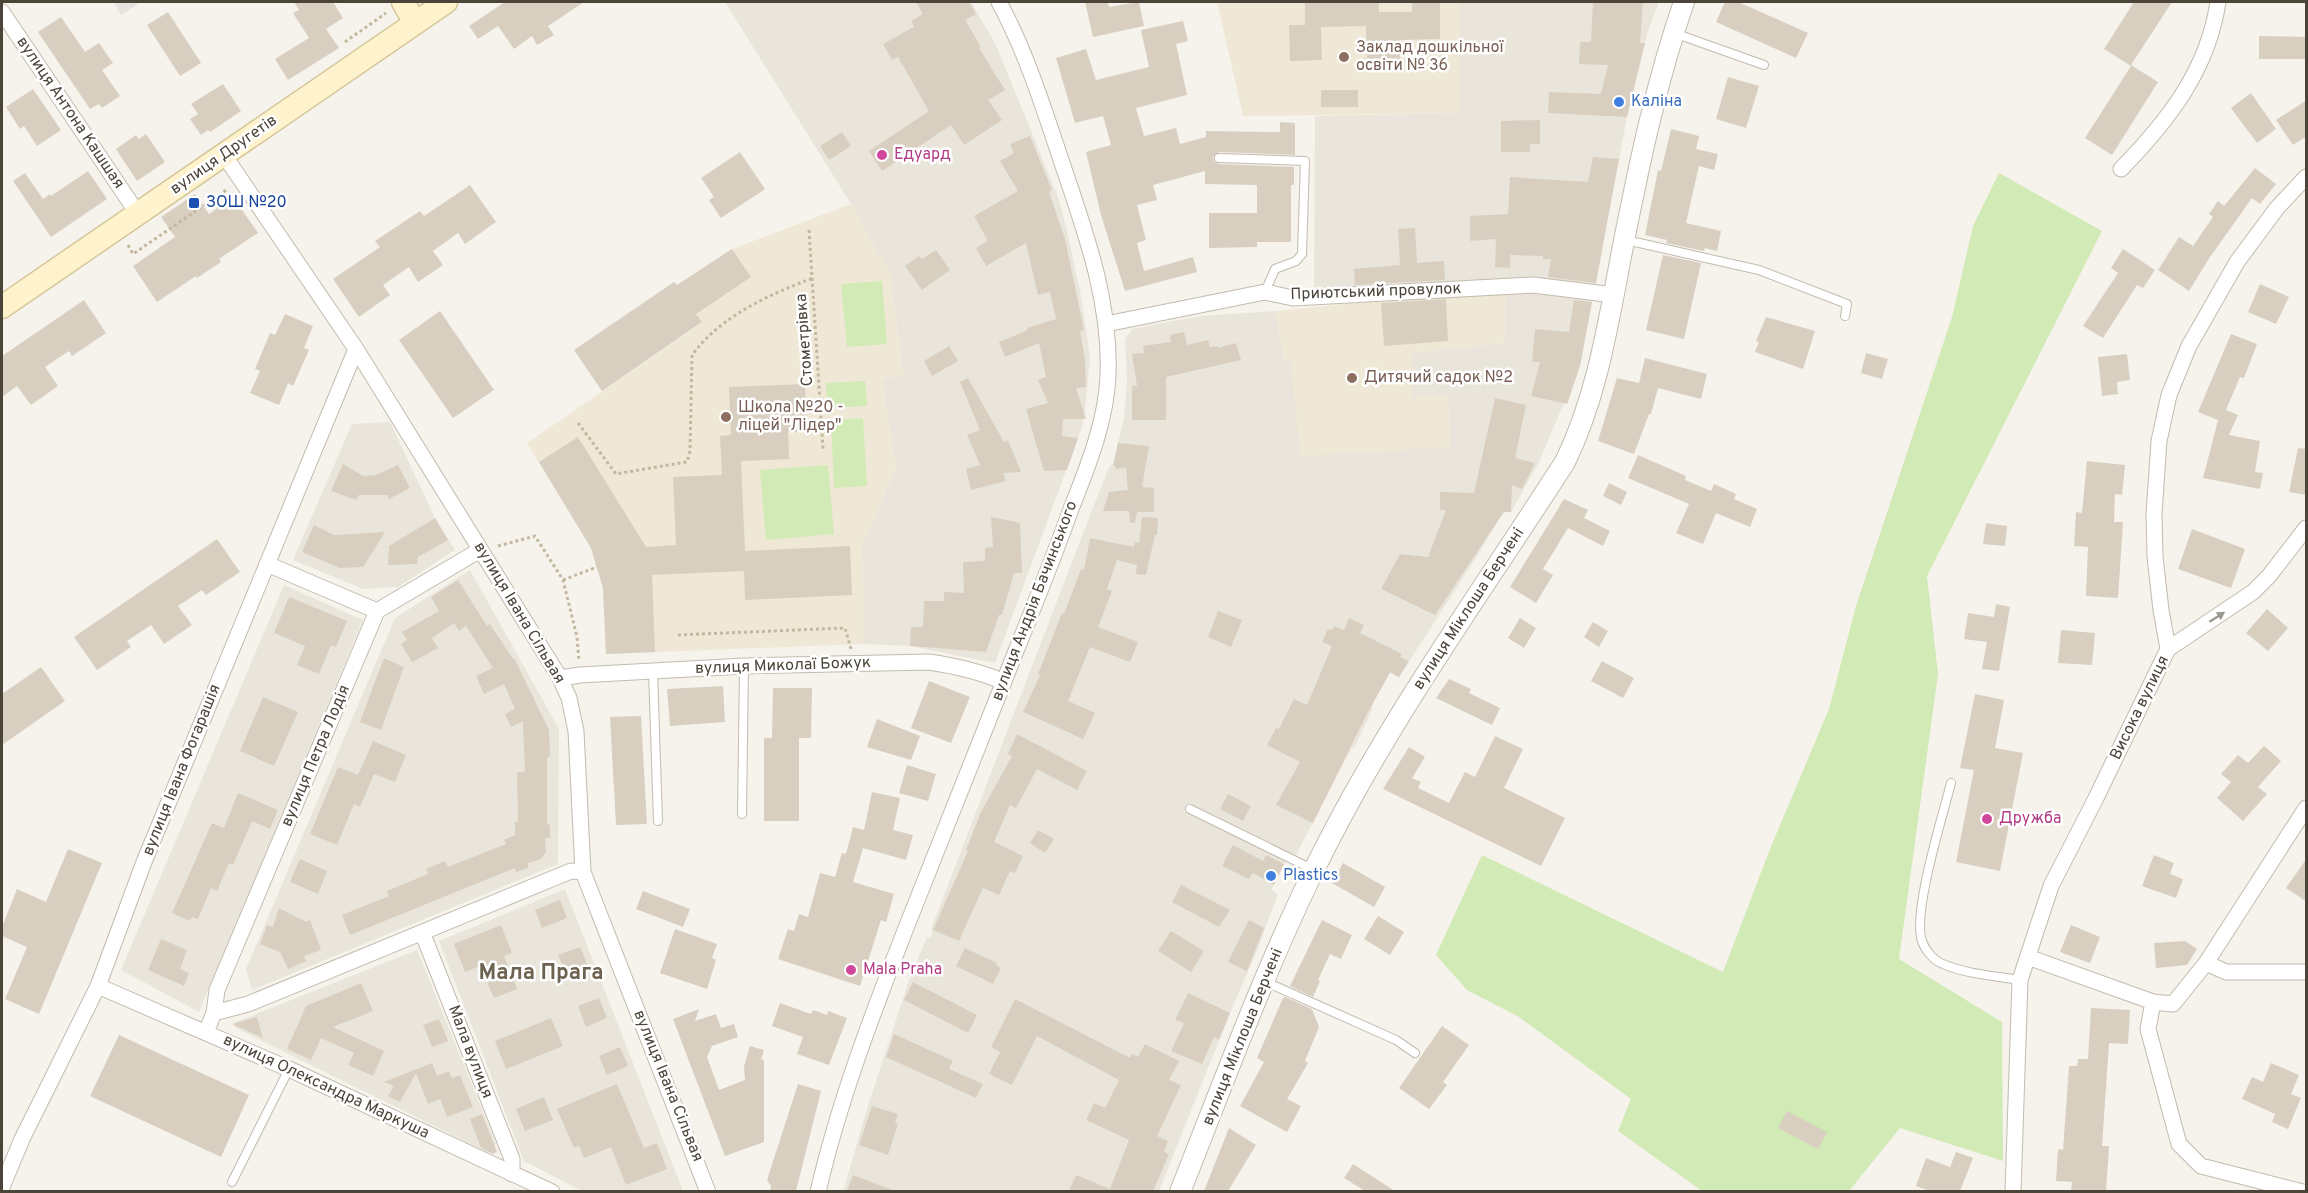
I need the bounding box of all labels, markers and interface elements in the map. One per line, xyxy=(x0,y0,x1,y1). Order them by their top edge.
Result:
street label: вулиця Антона Кашшая xyxy=(12,33,128,193)
place label: Заклад дошкільної освіти № 36 xyxy=(1356,38,1504,76)
marker: Заклад дошкільної освіти № 36 xyxy=(1337,50,1351,64)
place label: Калiна xyxy=(1631,92,1682,112)
marker: Калiна xyxy=(1612,95,1626,109)
street label: вулиця Другетів xyxy=(167,111,281,199)
place label: Едуард xyxy=(894,145,951,165)
marker: Едуард xyxy=(875,148,889,162)
place label: ЗОШ №20 xyxy=(206,193,287,213)
marker: ЗОШ №20 xyxy=(187,196,201,210)
street label: Приютський провулок xyxy=(1290,279,1462,305)
street label: Стометрівка xyxy=(792,293,818,387)
place label: Дитячий садок №2 xyxy=(1364,368,1513,388)
marker: Дитячий садок №2 xyxy=(1345,371,1359,385)
place label: Школа №20 - ліцей "Лідер" xyxy=(738,398,844,436)
marker: Школа №20 - ліцей "Лідер" xyxy=(719,410,733,424)
street label: вулиця Андрія Бачинського xyxy=(988,498,1082,704)
street label: вулиця Міклоша Берчені xyxy=(1409,524,1529,694)
street label: вулиця Івана Сільвая xyxy=(469,539,569,687)
one-way arrow xyxy=(2209,611,2225,622)
street label: вулиця Миколаї Божук xyxy=(695,653,871,679)
street label: Висока вулиця xyxy=(2106,653,2174,763)
street label: вулиця Івана Фогарашія xyxy=(138,681,226,859)
street label: вулиця Петра Лодія xyxy=(277,682,355,830)
place label: Дружба xyxy=(1999,809,2061,829)
marker: Дружба xyxy=(1980,812,1994,826)
place label: Plastics xyxy=(1283,866,1338,886)
marker: Plastics xyxy=(1264,869,1278,883)
street label: вулиця Міклоша Берчені xyxy=(1198,945,1288,1129)
district label: Мала Прага xyxy=(478,960,604,987)
place label: Mala Praha xyxy=(863,960,942,980)
marker: Mala Praha xyxy=(844,963,858,977)
street label: Мала вулиця xyxy=(443,1003,497,1101)
street label: вулиця Івана Сільвая xyxy=(628,1007,708,1165)
street label: вулиця Олександра Маркуша xyxy=(220,1030,432,1144)

